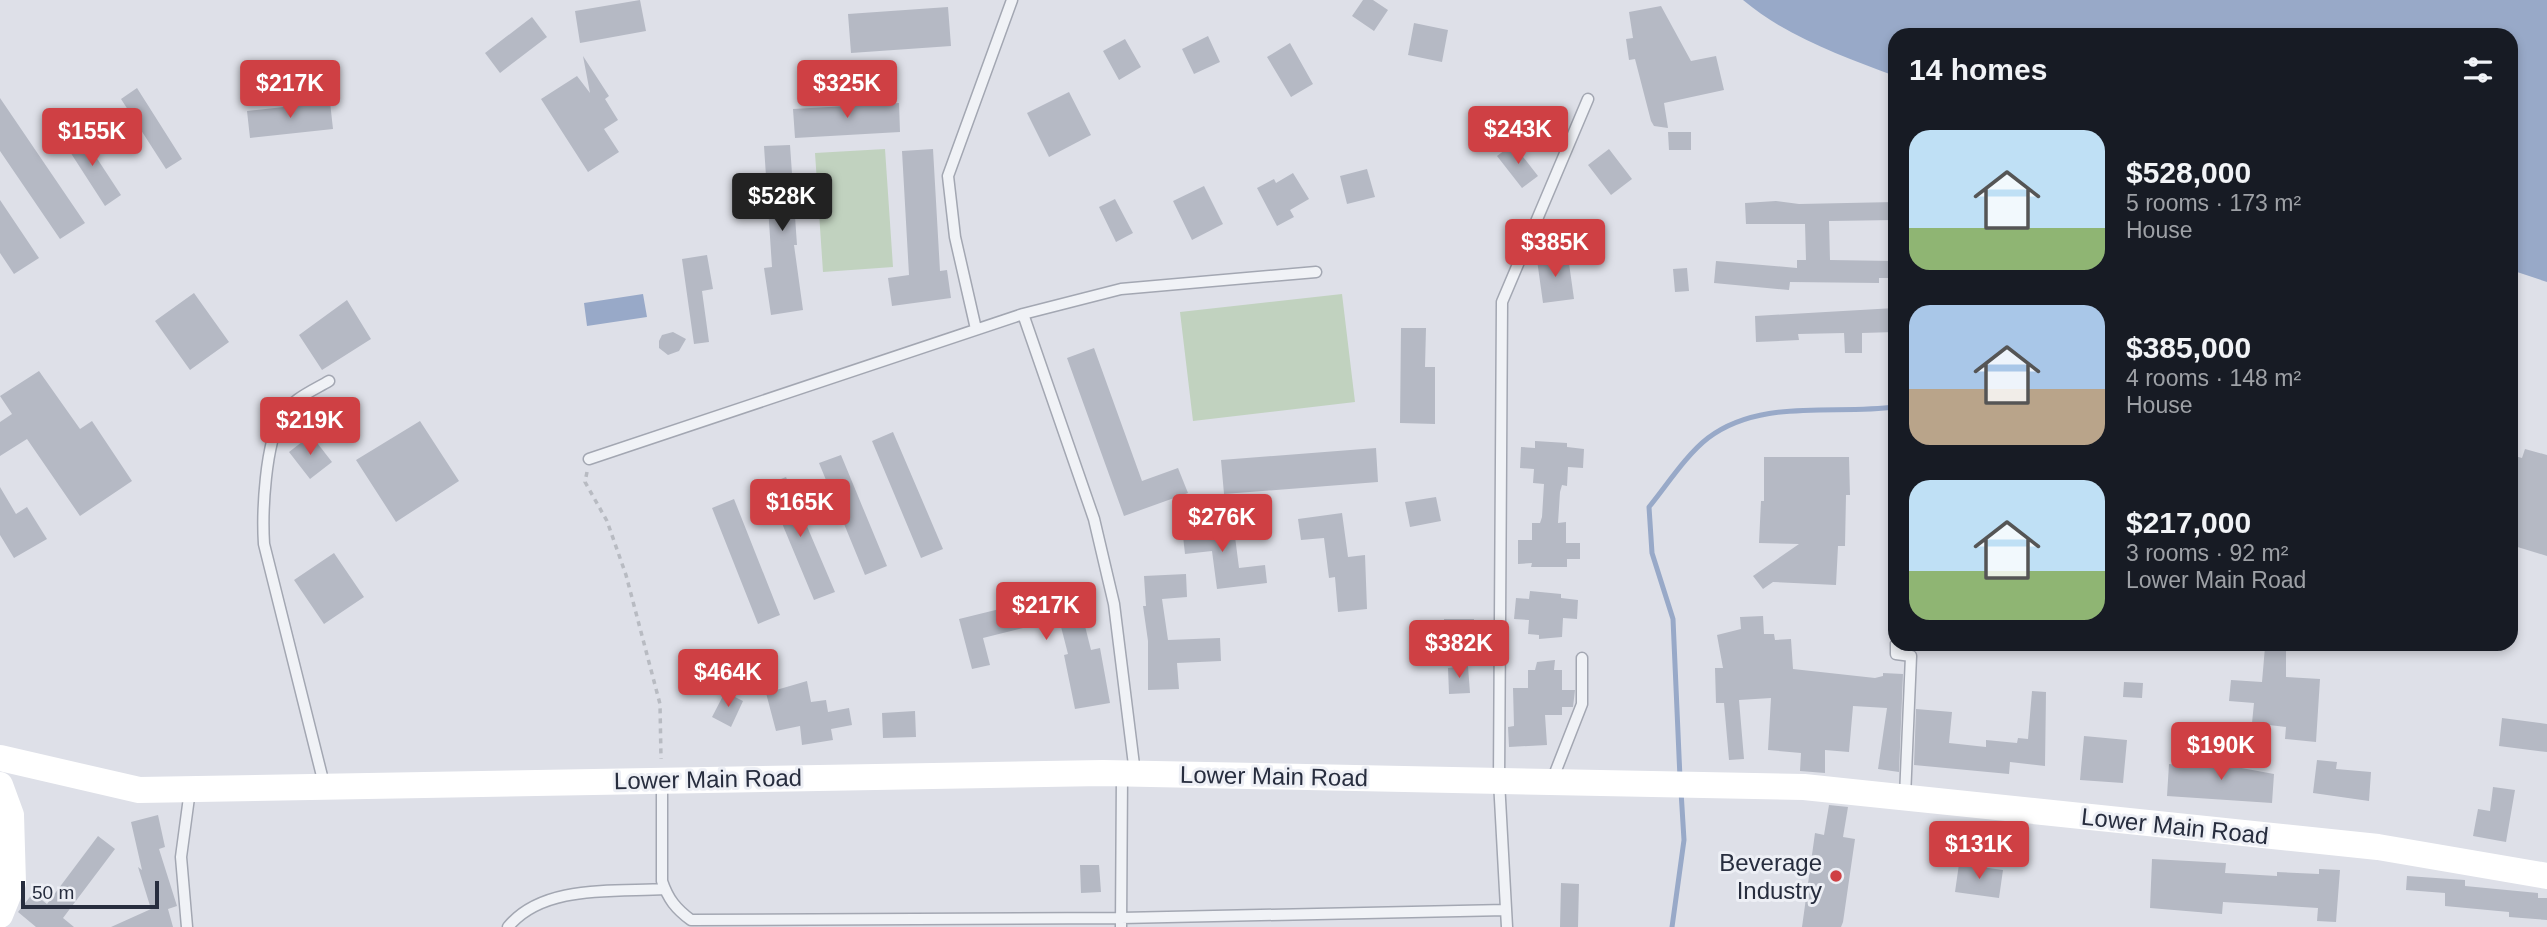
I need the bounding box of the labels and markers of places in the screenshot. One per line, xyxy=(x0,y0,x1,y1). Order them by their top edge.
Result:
pin: $217K xyxy=(241,60,339,120)
pin: $325K xyxy=(798,60,896,120)
pin: $243K xyxy=(1469,106,1567,166)
pin: $155K xyxy=(43,108,141,168)
pin: $528K xyxy=(733,174,831,233)
pin: $385K xyxy=(1506,219,1604,279)
pin: $219K xyxy=(261,398,359,457)
pin: $165K xyxy=(751,480,849,539)
pin: $276K xyxy=(1173,494,1271,554)
pin: $217K xyxy=(997,582,1095,642)
pin: $382K xyxy=(1410,620,1508,680)
pin: $464K xyxy=(679,650,777,709)
pin: $190K xyxy=(2172,722,2270,782)
pin: $131K xyxy=(1930,822,2028,881)
place label: Beverage Industry xyxy=(1719,849,1822,904)
marker: Beverage Industry xyxy=(1828,868,1844,884)

